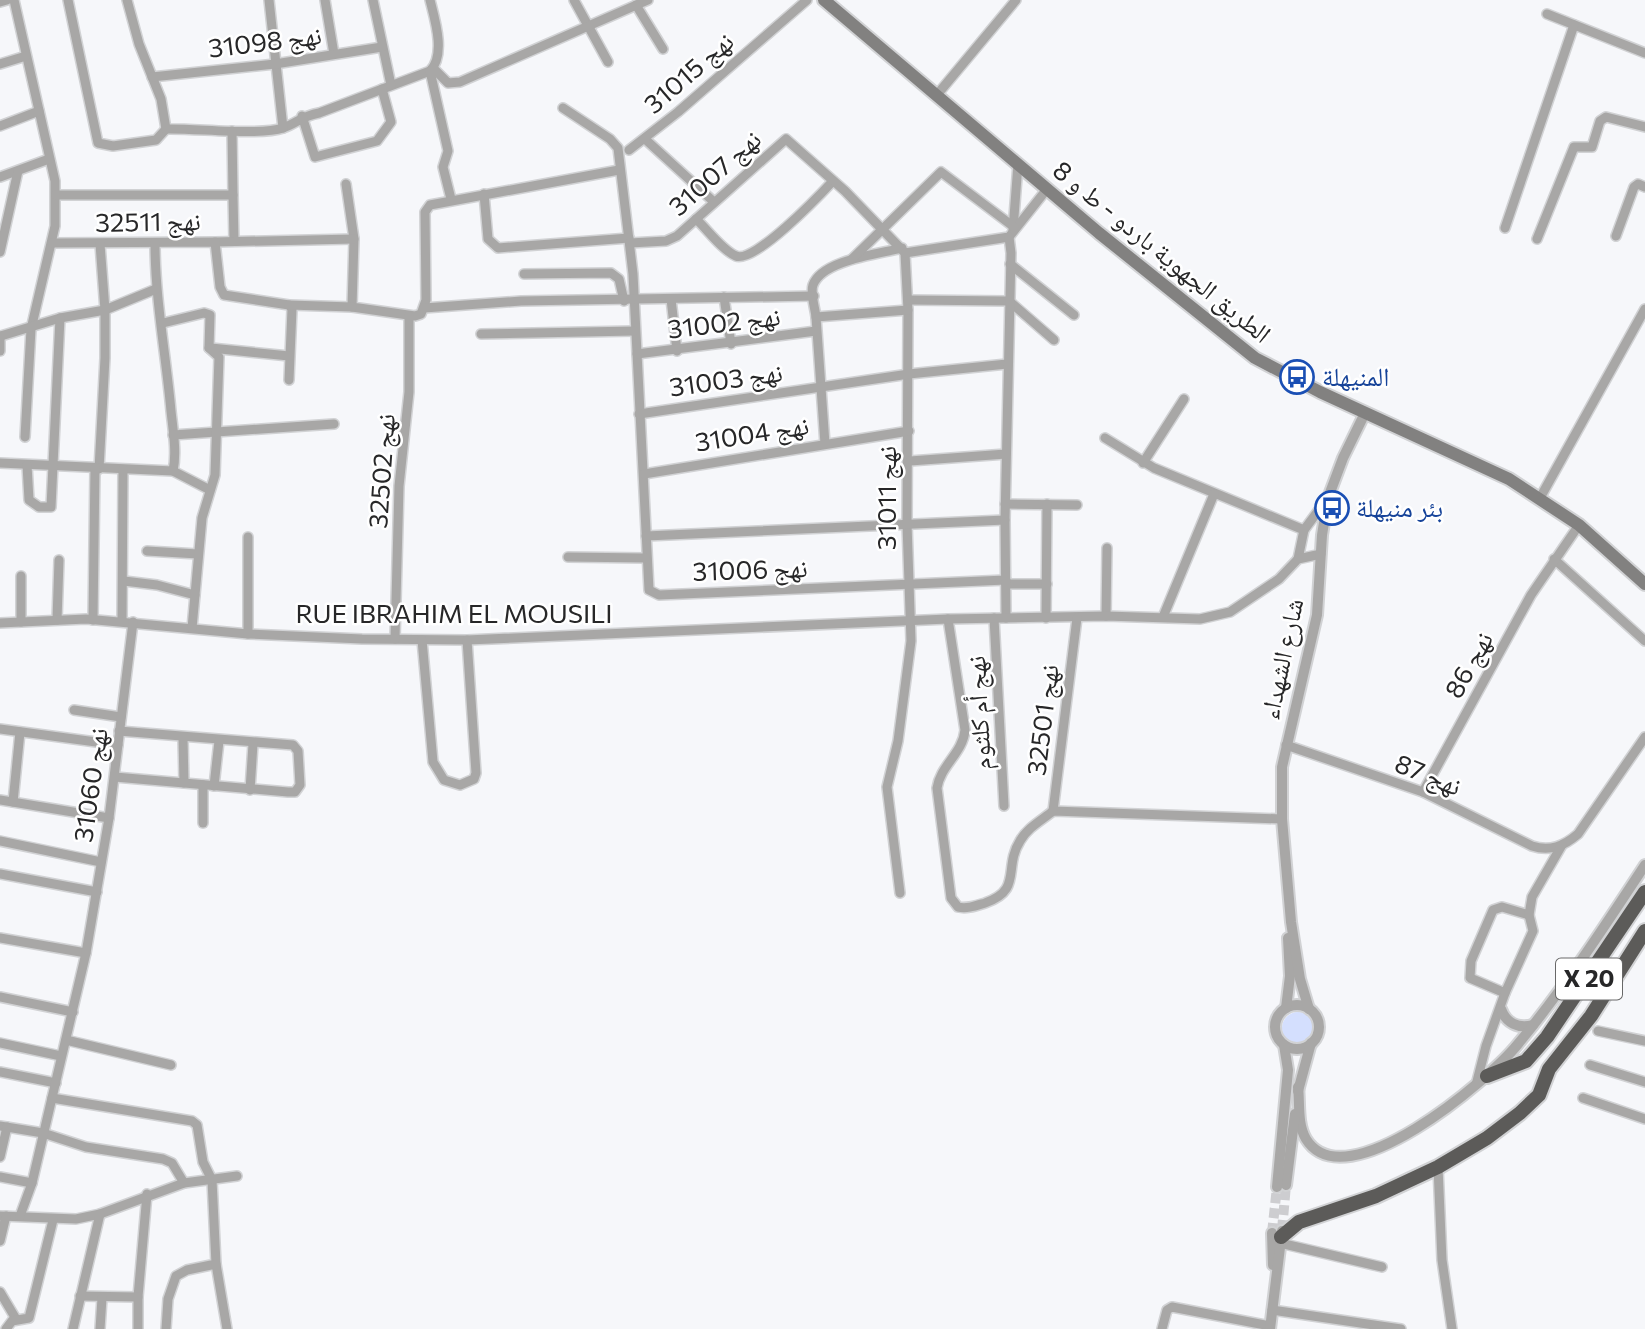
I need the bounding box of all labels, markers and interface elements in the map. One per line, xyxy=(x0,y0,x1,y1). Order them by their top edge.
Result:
street label: نهج 31098 xyxy=(206,18,324,66)
street label: نهج 31015 xyxy=(637,25,741,121)
street label: نهج 31007 xyxy=(662,123,768,223)
street label: الطريق الجهوية باردو - ط و 8 xyxy=(1046,153,1278,350)
street label: نهج 32511 xyxy=(95,204,201,240)
street label: نهج 31002 xyxy=(666,299,782,347)
street label: نهج 31003 xyxy=(667,355,785,405)
bus stop icon: المنيهلة xyxy=(1278,358,1316,396)
place label: المنيهلة xyxy=(1322,360,1389,391)
street label: نهج 31004 xyxy=(693,408,811,460)
street label: نهج 32502 xyxy=(361,413,403,529)
street label: نهج 31011 xyxy=(870,446,904,550)
bus stop icon: بئر منيهلة xyxy=(1313,489,1351,527)
place label: بئر منيهلة xyxy=(1356,491,1443,523)
street label: نهج 31006 xyxy=(692,551,808,589)
street label: شارع الشهداء xyxy=(1253,595,1310,723)
street label: RUE IBRAHIM EL MOUSILI xyxy=(296,597,612,628)
street label: نهج 86 xyxy=(1437,626,1501,704)
street label: نهج أم كلثوم xyxy=(959,655,1000,771)
street label: نهج 32501 xyxy=(1019,663,1067,777)
street label: نهج 31060 xyxy=(66,726,116,844)
street label: نهج 87 xyxy=(1390,746,1466,804)
road number: X 20 xyxy=(1556,959,1622,1000)

